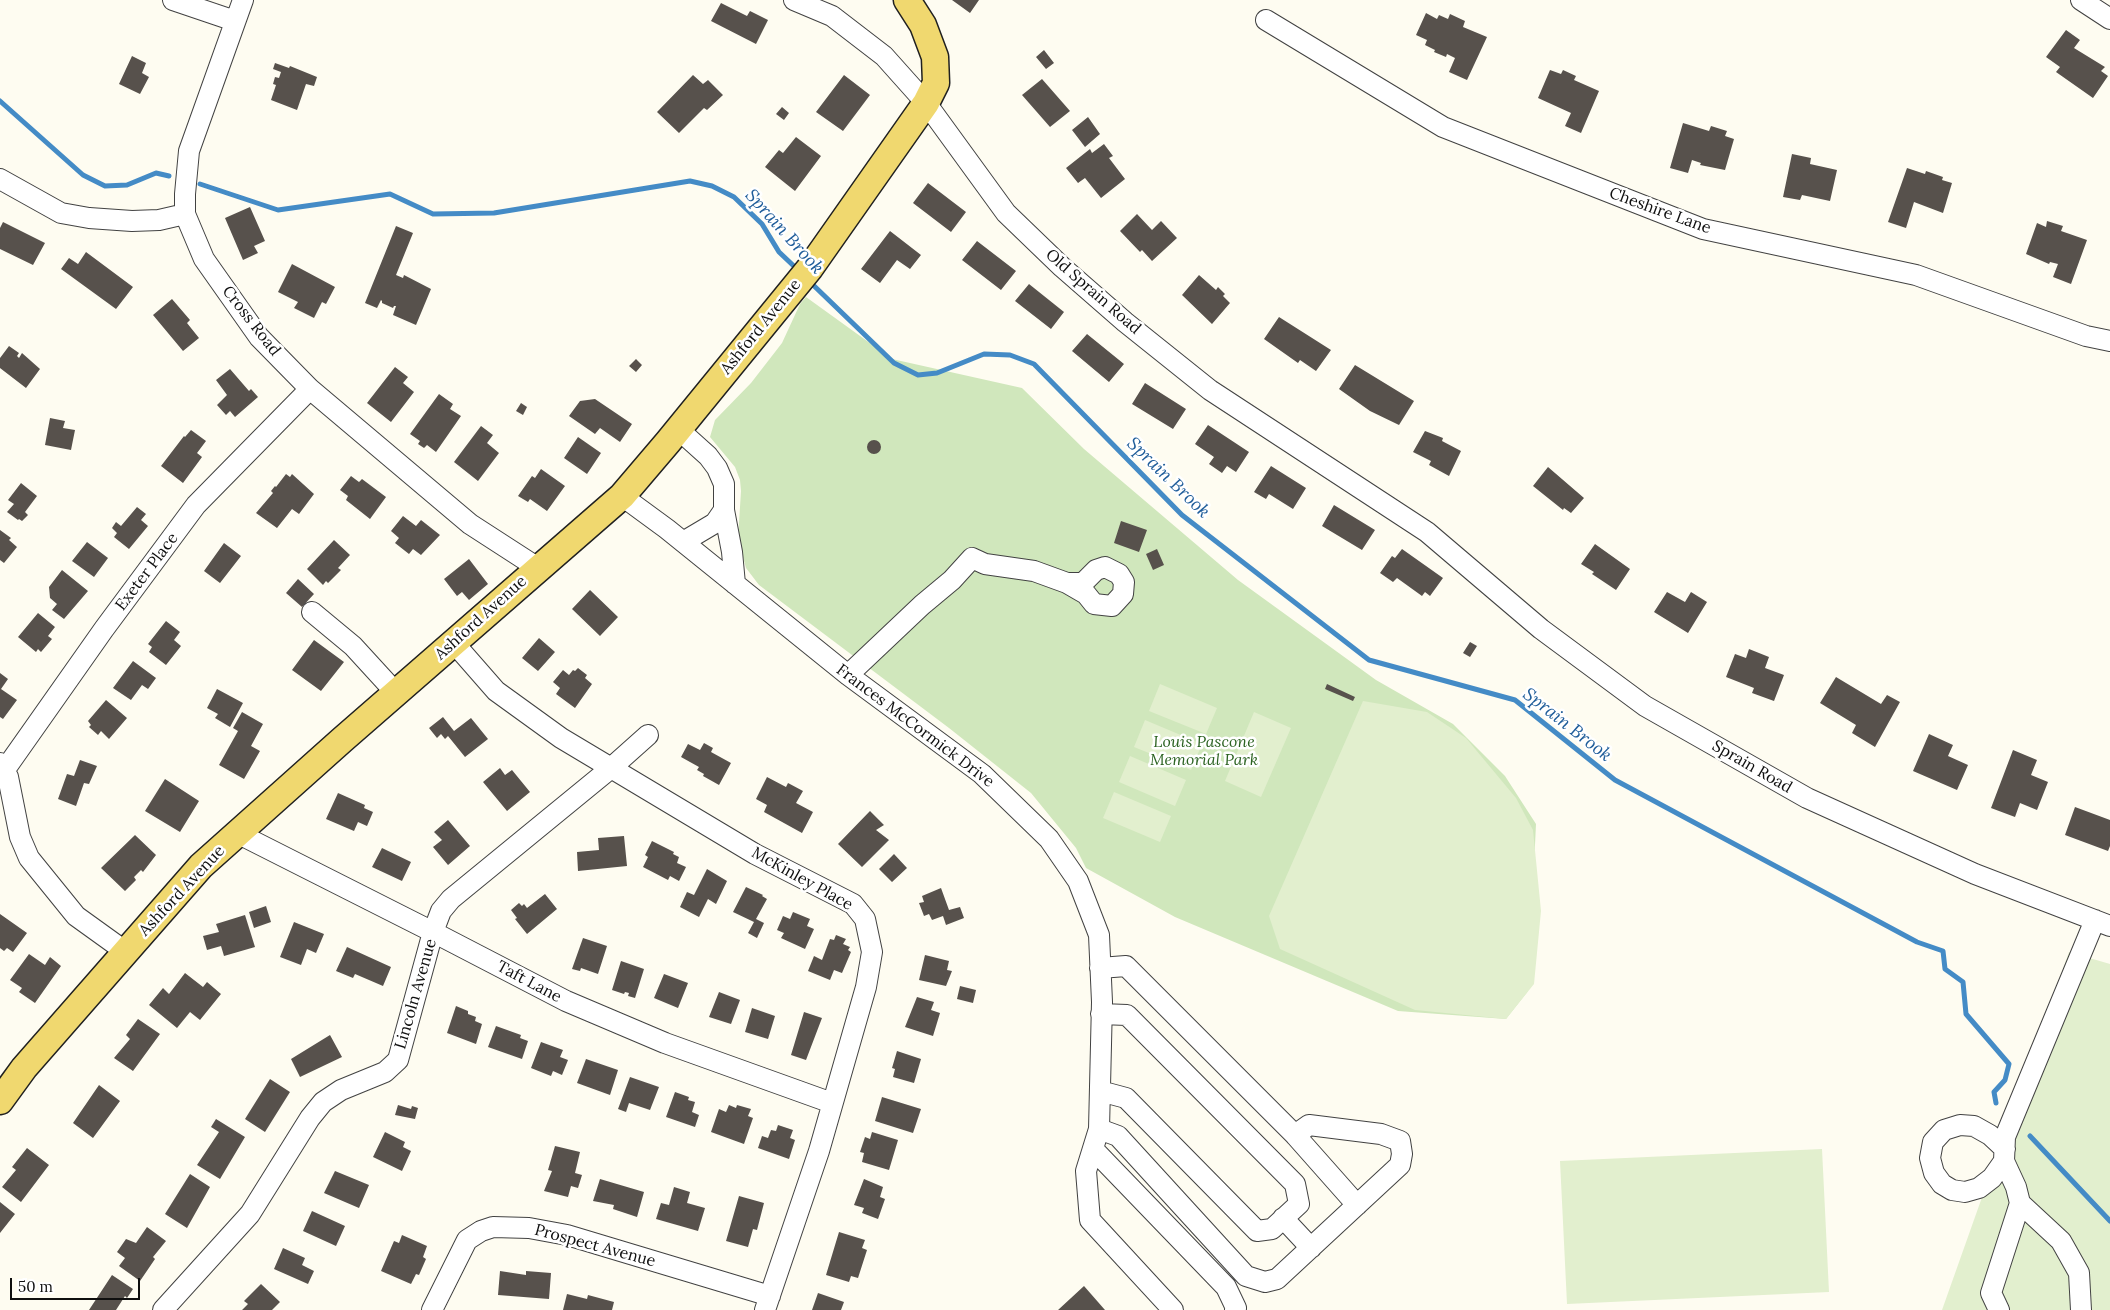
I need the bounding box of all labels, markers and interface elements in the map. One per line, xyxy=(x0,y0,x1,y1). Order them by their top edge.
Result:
street label: Cheshire Lane xyxy=(1607,184,1713,238)
water label: Sprain Brook xyxy=(740,185,828,279)
street label: Old Sprain Road xyxy=(1041,245,1145,339)
street label: Ashford Avenue xyxy=(717,276,805,378)
street label: Cross Road xyxy=(218,282,284,360)
water label: Sprain Brook xyxy=(1122,433,1214,523)
street label: Exeter Place xyxy=(112,529,182,615)
street label: Ashford Avenue xyxy=(431,572,531,664)
street label: Frances McCormick Drive xyxy=(832,660,998,792)
water label: Sprain Brook xyxy=(1518,684,1616,766)
park label: Louis Pascone Memorial Park xyxy=(1150,732,1258,770)
street label: Sprain Road xyxy=(1709,736,1795,798)
street label: Ashford Avenue xyxy=(135,842,229,940)
street label: McKinley Place xyxy=(748,843,856,915)
street label: Lincoln Avenue xyxy=(391,937,441,1051)
street label: Taft Lane xyxy=(493,957,565,1007)
street label: Prospect Avenue xyxy=(532,1221,658,1271)
scale bar xyxy=(12,1268,142,1300)
text: 50 m xyxy=(18,1277,53,1296)

